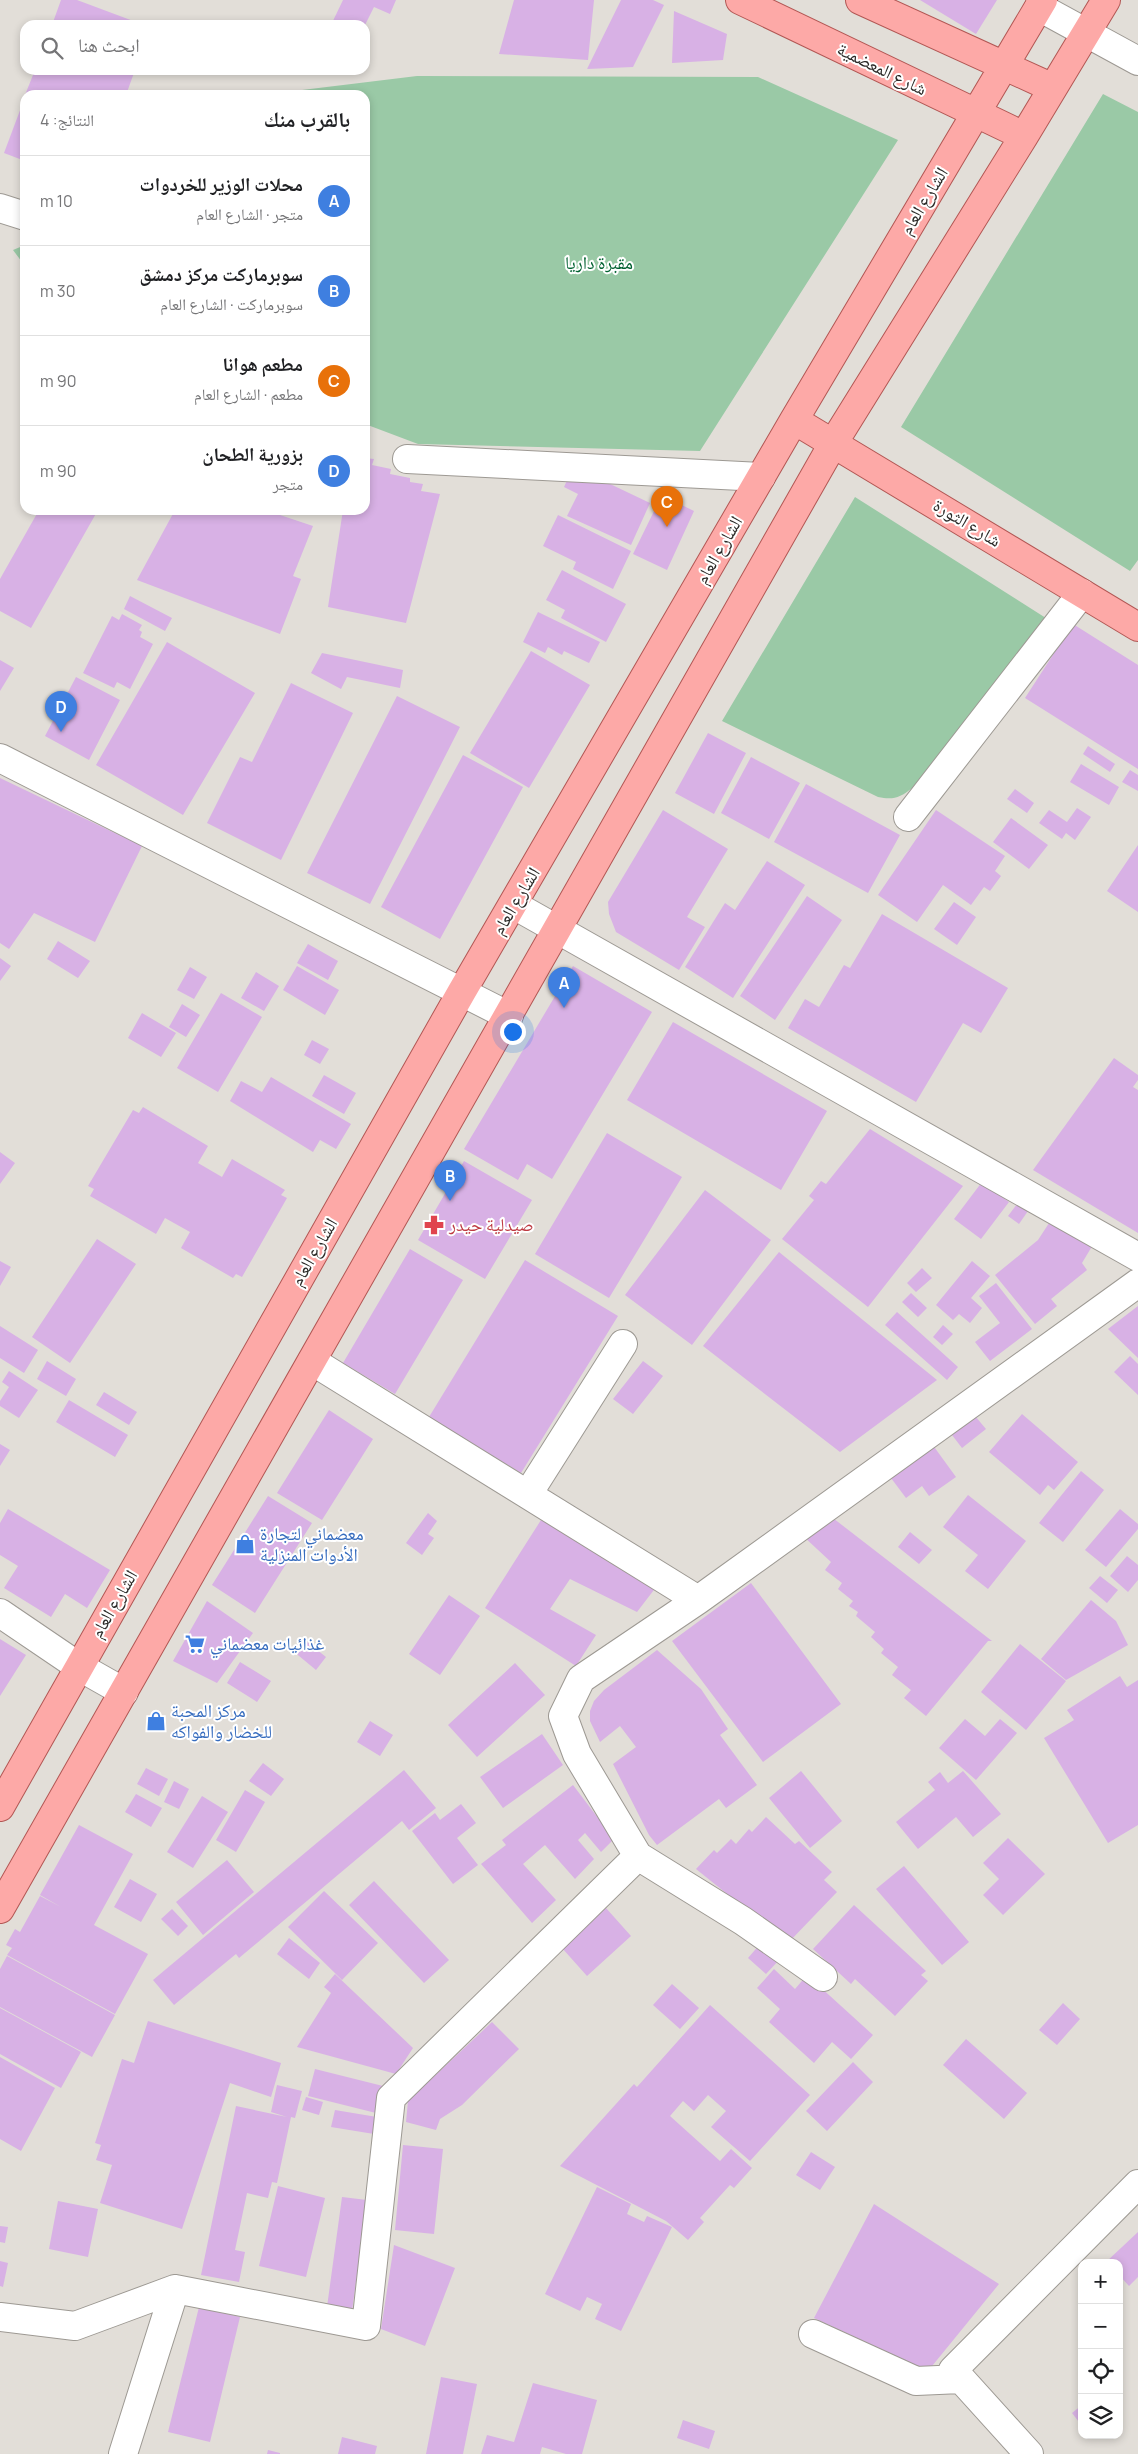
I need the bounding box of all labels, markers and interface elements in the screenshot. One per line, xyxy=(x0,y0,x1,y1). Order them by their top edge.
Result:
search box xyxy=(20,20,370,75)
text: ابحث هنا xyxy=(78,32,140,58)
icon: search xyxy=(38,34,66,62)
street label: شارع المعضمية xyxy=(834,36,931,100)
text: بالقرب منك xyxy=(264,105,350,133)
text: النتائج: 4 xyxy=(40,109,94,131)
street label: الشارع العام xyxy=(894,162,954,239)
text: محلات الوزير للخردوات xyxy=(139,171,303,197)
text: 10 m xyxy=(40,190,73,212)
text: A xyxy=(329,190,339,212)
text: متجر · الشارع العام xyxy=(196,203,303,225)
park label: مقبرة داريا xyxy=(565,250,633,274)
text: سوبرماركت مركز دمشق xyxy=(140,261,303,287)
text: 30 m xyxy=(40,280,75,302)
text: B xyxy=(329,280,339,302)
text: سوبرماركت · الشارع العام xyxy=(160,293,303,315)
text: مطعم هوانا xyxy=(223,351,303,377)
text: 90 m xyxy=(40,370,76,392)
text: C xyxy=(328,370,340,392)
text: مطعم · الشارع العام xyxy=(194,383,303,405)
text: بزورية الطحان xyxy=(202,441,303,467)
text: 90 m xyxy=(40,460,76,482)
text: D xyxy=(328,460,340,482)
text: متجر xyxy=(273,473,303,495)
pin: C xyxy=(651,486,683,527)
street label: شارع الثورة xyxy=(929,493,1006,552)
street label: الشارع العام xyxy=(689,511,748,588)
pin: D xyxy=(45,691,77,732)
street label: الشارع العام xyxy=(486,862,546,939)
pin: A xyxy=(548,967,580,1008)
your location xyxy=(500,1019,526,1045)
pin: B xyxy=(434,1160,466,1201)
place label: صيدلية حيدر xyxy=(448,1212,534,1236)
street label: الشارع العام xyxy=(284,1213,343,1290)
pharmacy icon: صيدلية حيدر xyxy=(423,1214,445,1236)
place label: معضماني لتجارة الأدوات المنزلية xyxy=(260,1521,364,1566)
shop icon: معضماني لتجارة الأدوات المنزلية xyxy=(234,1533,256,1555)
street label: الشارع العام xyxy=(84,1565,143,1642)
place label: غذائيات معضماني xyxy=(210,1631,324,1659)
supermarket icon: غذائيات معضماني xyxy=(184,1633,206,1655)
place label: مركز المحبة للخضار والفواكه xyxy=(171,1698,272,1743)
shop icon: مركز المحبة للخضار والفواكه xyxy=(145,1710,167,1732)
map controls xyxy=(1078,2259,1123,2439)
button: + xyxy=(1078,2259,1123,2304)
button: − xyxy=(1078,2304,1123,2349)
button: locate xyxy=(1078,2349,1123,2394)
button: layers xyxy=(1078,2394,1123,2439)

